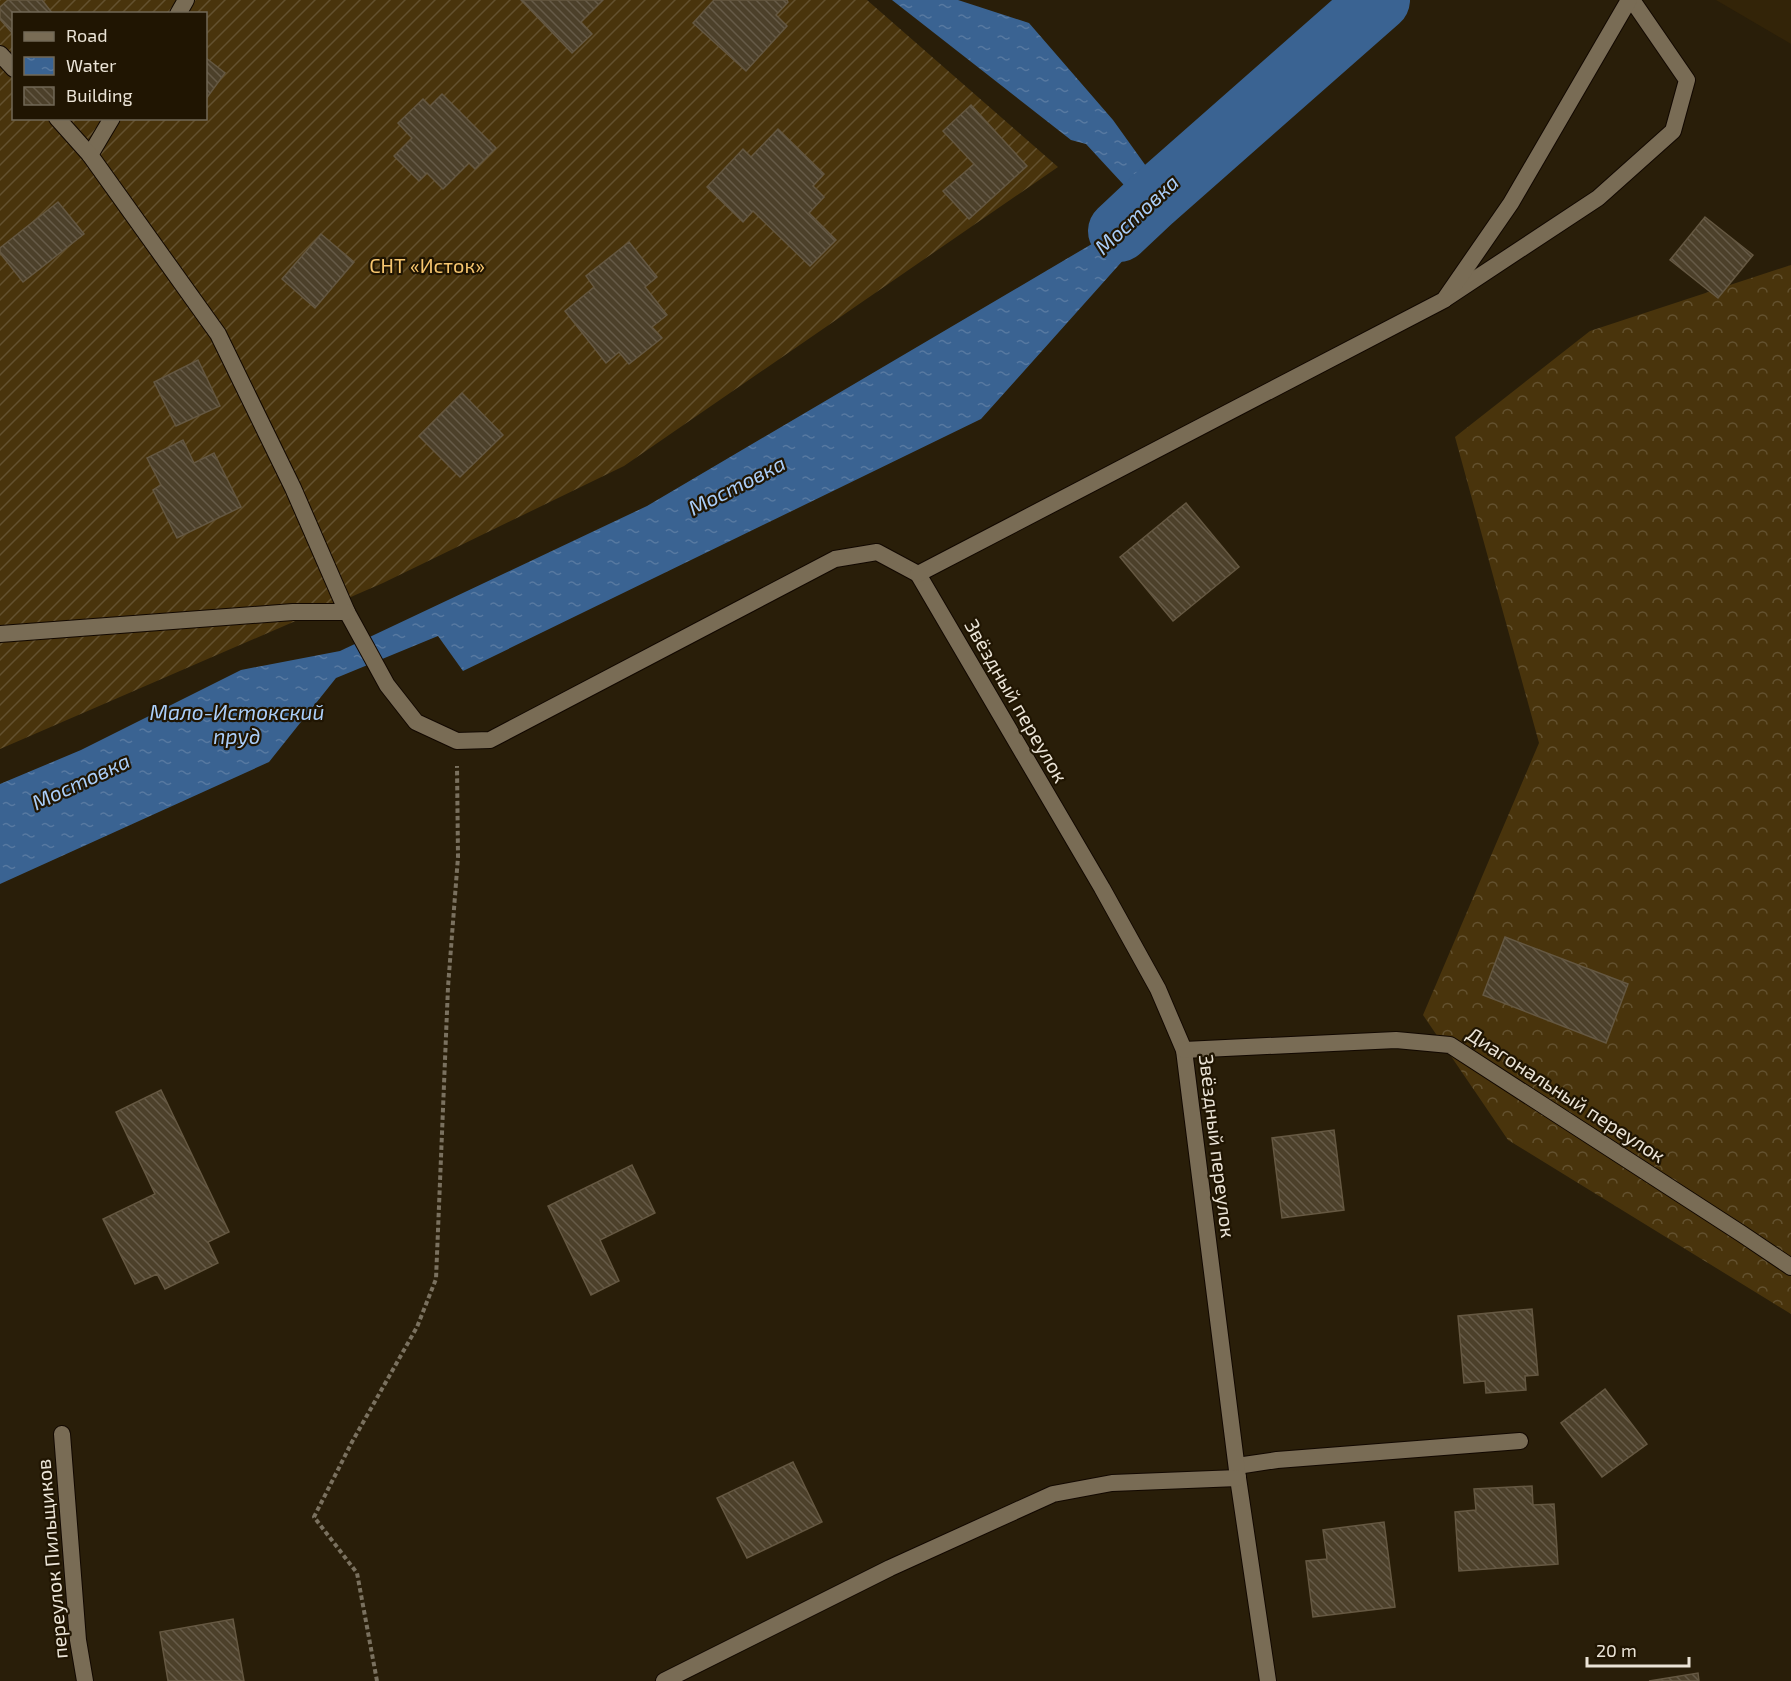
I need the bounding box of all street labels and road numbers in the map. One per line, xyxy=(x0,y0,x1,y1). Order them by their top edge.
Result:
street label: Звёздный переулок xyxy=(959,615,1074,787)
street label: Диагональный переулок xyxy=(1462,1021,1670,1168)
street label: Звёздный переулок xyxy=(1194,1053,1241,1239)
street label: переулок Пильщиков xyxy=(30,1458,73,1660)

